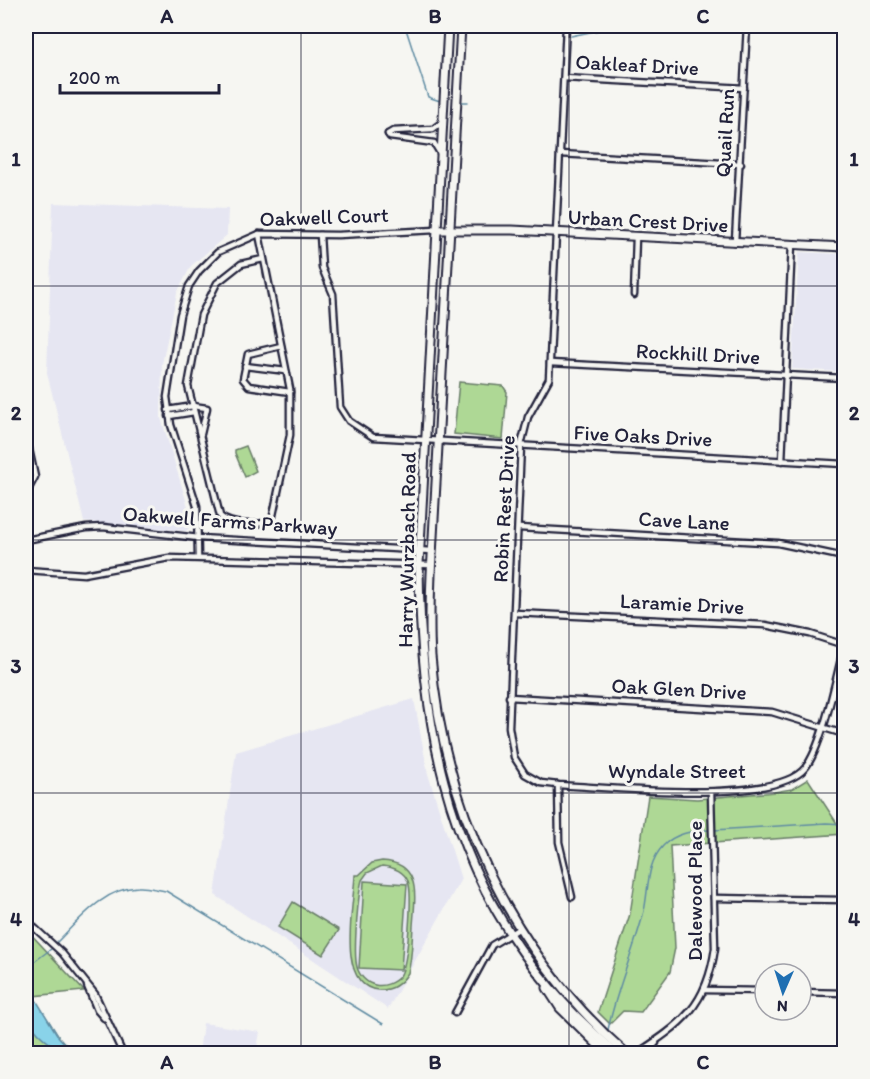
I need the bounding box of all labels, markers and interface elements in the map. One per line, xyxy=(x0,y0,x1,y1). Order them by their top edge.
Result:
text: A xyxy=(160,4,174,28)
text: B xyxy=(429,4,442,28)
text: C xyxy=(697,4,710,28)
street label: Oakleaf Drive xyxy=(575,49,699,80)
scale bar xyxy=(60,57,219,95)
text: 200 m xyxy=(69,67,120,89)
street label: Quail Run xyxy=(710,88,739,178)
text: 1 xyxy=(11,147,21,171)
text: 1 xyxy=(849,147,859,171)
street label: Oakwell Court xyxy=(259,202,389,231)
street label: Urban Crest Drive xyxy=(567,204,729,237)
street label: Rockhill Drive xyxy=(635,338,761,369)
text: 2 xyxy=(11,401,22,425)
text: 2 xyxy=(849,401,860,425)
street label: Five Oaks Drive xyxy=(573,419,713,452)
street label: Robin Rest Drive xyxy=(487,435,520,583)
street label: Harry Wurzbach Road xyxy=(392,451,421,648)
street label: Oakwell Farms Parkway xyxy=(122,501,338,540)
street label: Cave Lane xyxy=(638,506,730,535)
street label: Laramie Drive xyxy=(619,588,745,619)
text: 3 xyxy=(11,654,22,678)
text: 3 xyxy=(849,654,860,678)
street label: Oak Glen Drive xyxy=(611,672,747,705)
street label: Wyndale Street xyxy=(608,758,746,783)
street label: Dalewood Place xyxy=(682,821,707,961)
text: 4 xyxy=(10,907,22,931)
text: 4 xyxy=(848,907,860,931)
north arrow xyxy=(753,962,813,1022)
text: N xyxy=(776,997,788,1016)
text: A xyxy=(160,1050,174,1074)
text: B xyxy=(429,1050,442,1074)
text: C xyxy=(697,1050,710,1074)

